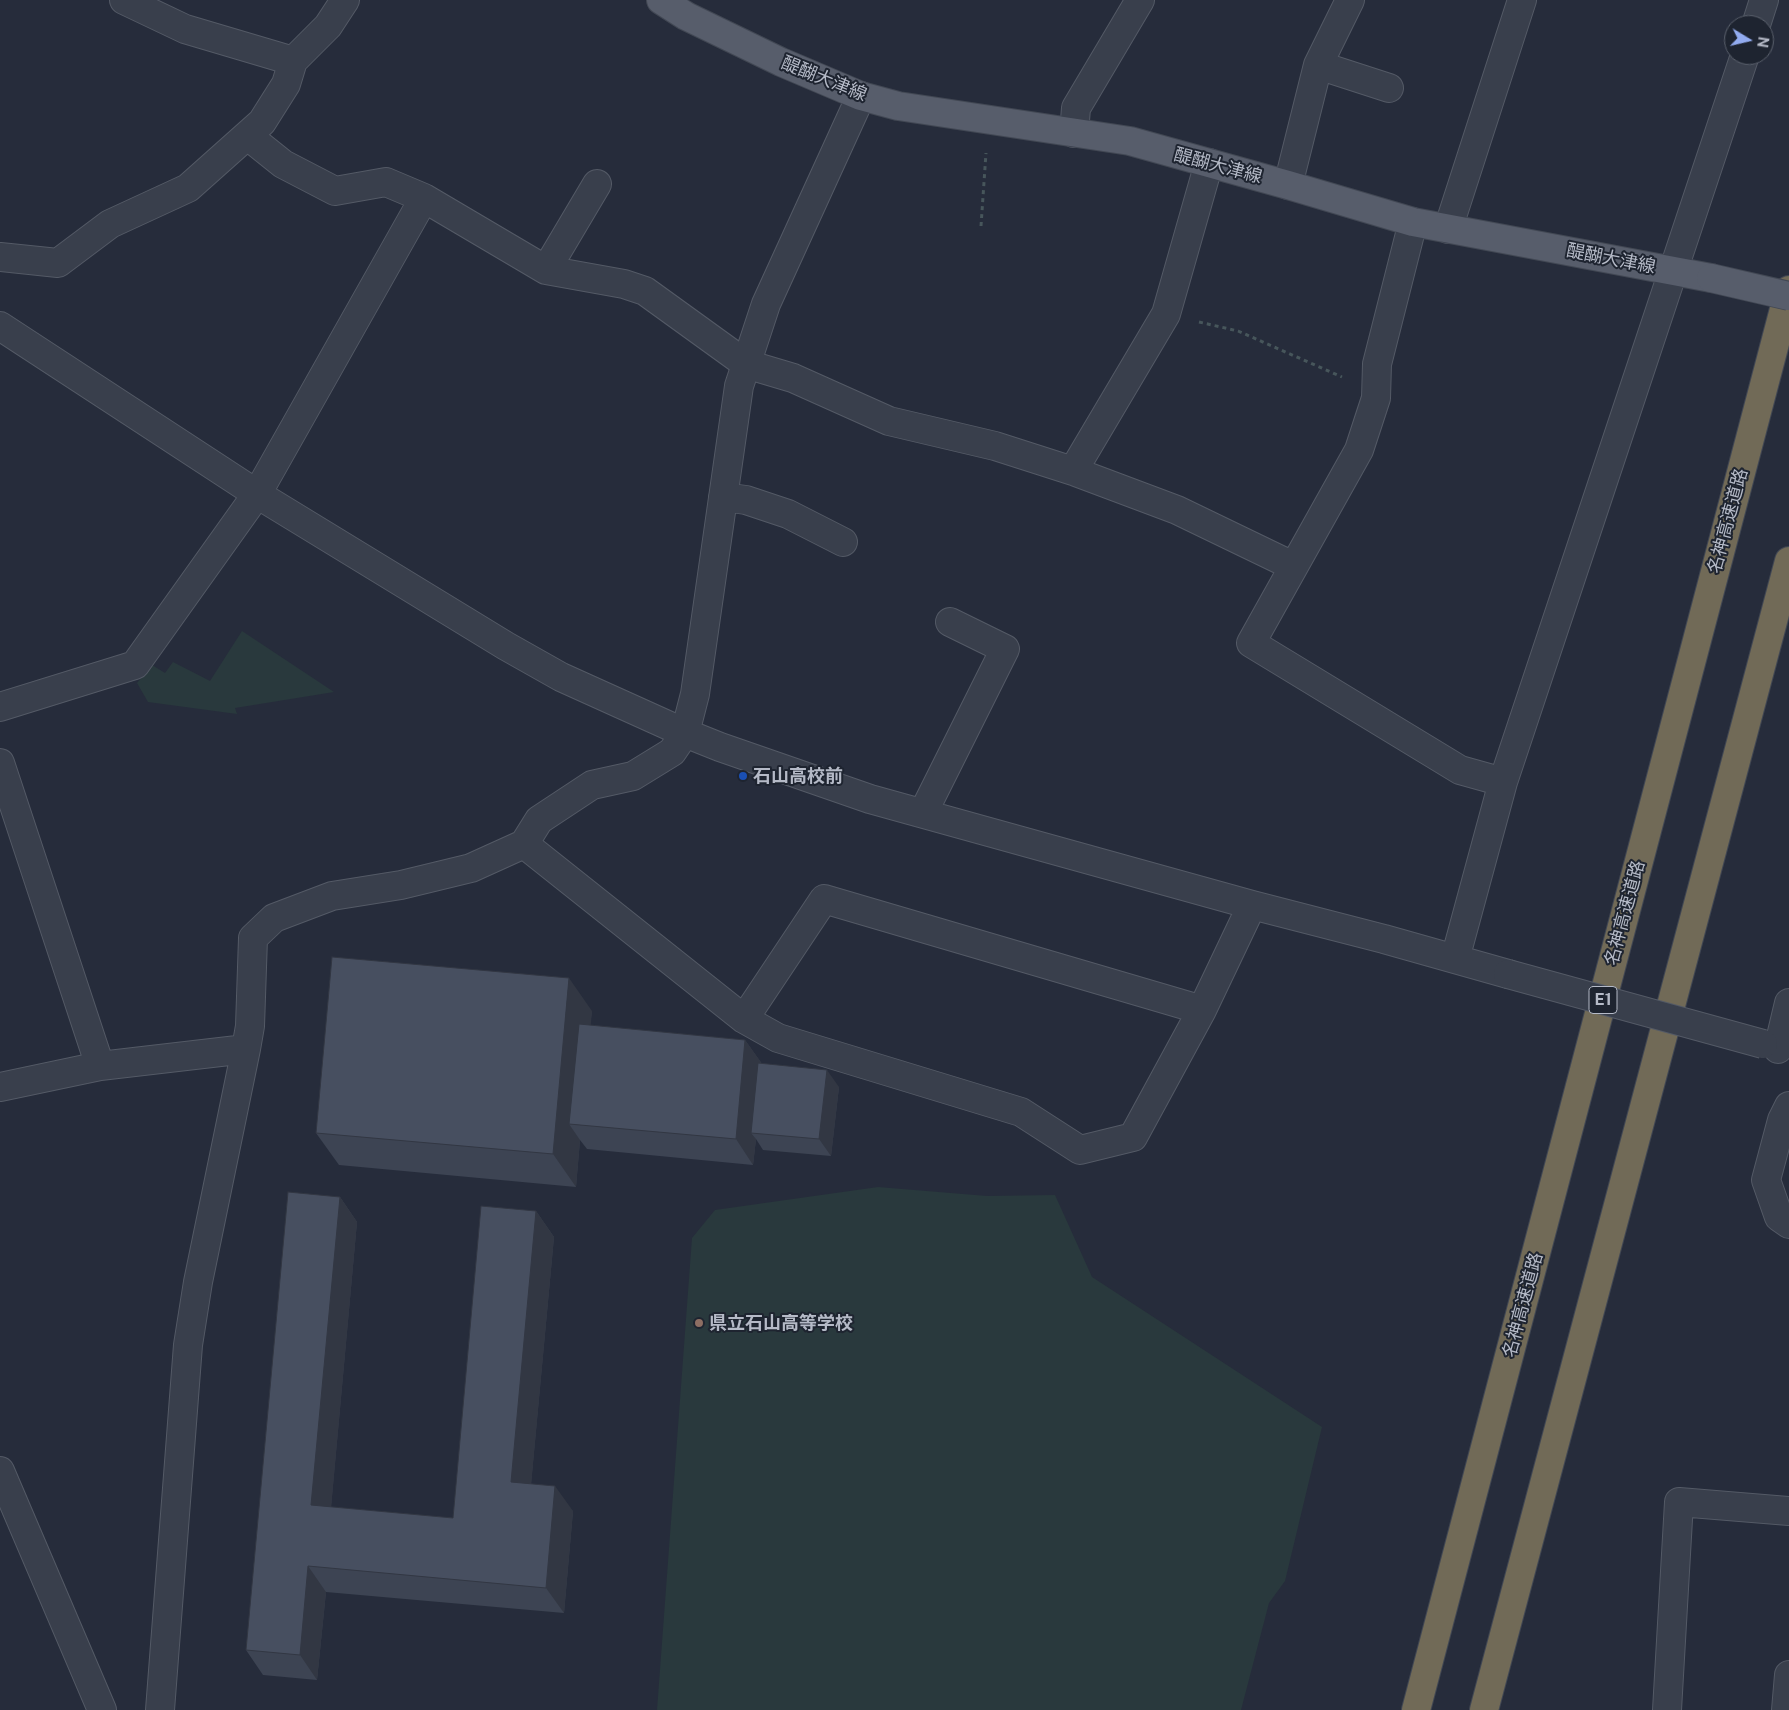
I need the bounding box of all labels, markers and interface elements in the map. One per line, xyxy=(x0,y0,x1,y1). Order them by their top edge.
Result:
north arrow xyxy=(1724,15,1774,65)
text: N xyxy=(1754,36,1772,49)
street label: 醍醐大津線 xyxy=(778,52,870,106)
street label: 醍醐大津線 xyxy=(1172,144,1264,188)
street label: 醍醐大津線 xyxy=(1565,240,1657,278)
street label: 名神高速道路 xyxy=(1704,466,1752,576)
place label: 石山高校前 xyxy=(753,765,843,787)
marker: 石山高校前 xyxy=(737,770,749,782)
street label: 名神高速道路 xyxy=(1601,858,1649,968)
road number: E1 xyxy=(1589,986,1617,1014)
street label: 名神高速道路 xyxy=(1499,1250,1547,1360)
place label: 県立石山高等学校 xyxy=(709,1312,853,1334)
marker: 県立石山高等学校 xyxy=(693,1317,705,1329)

